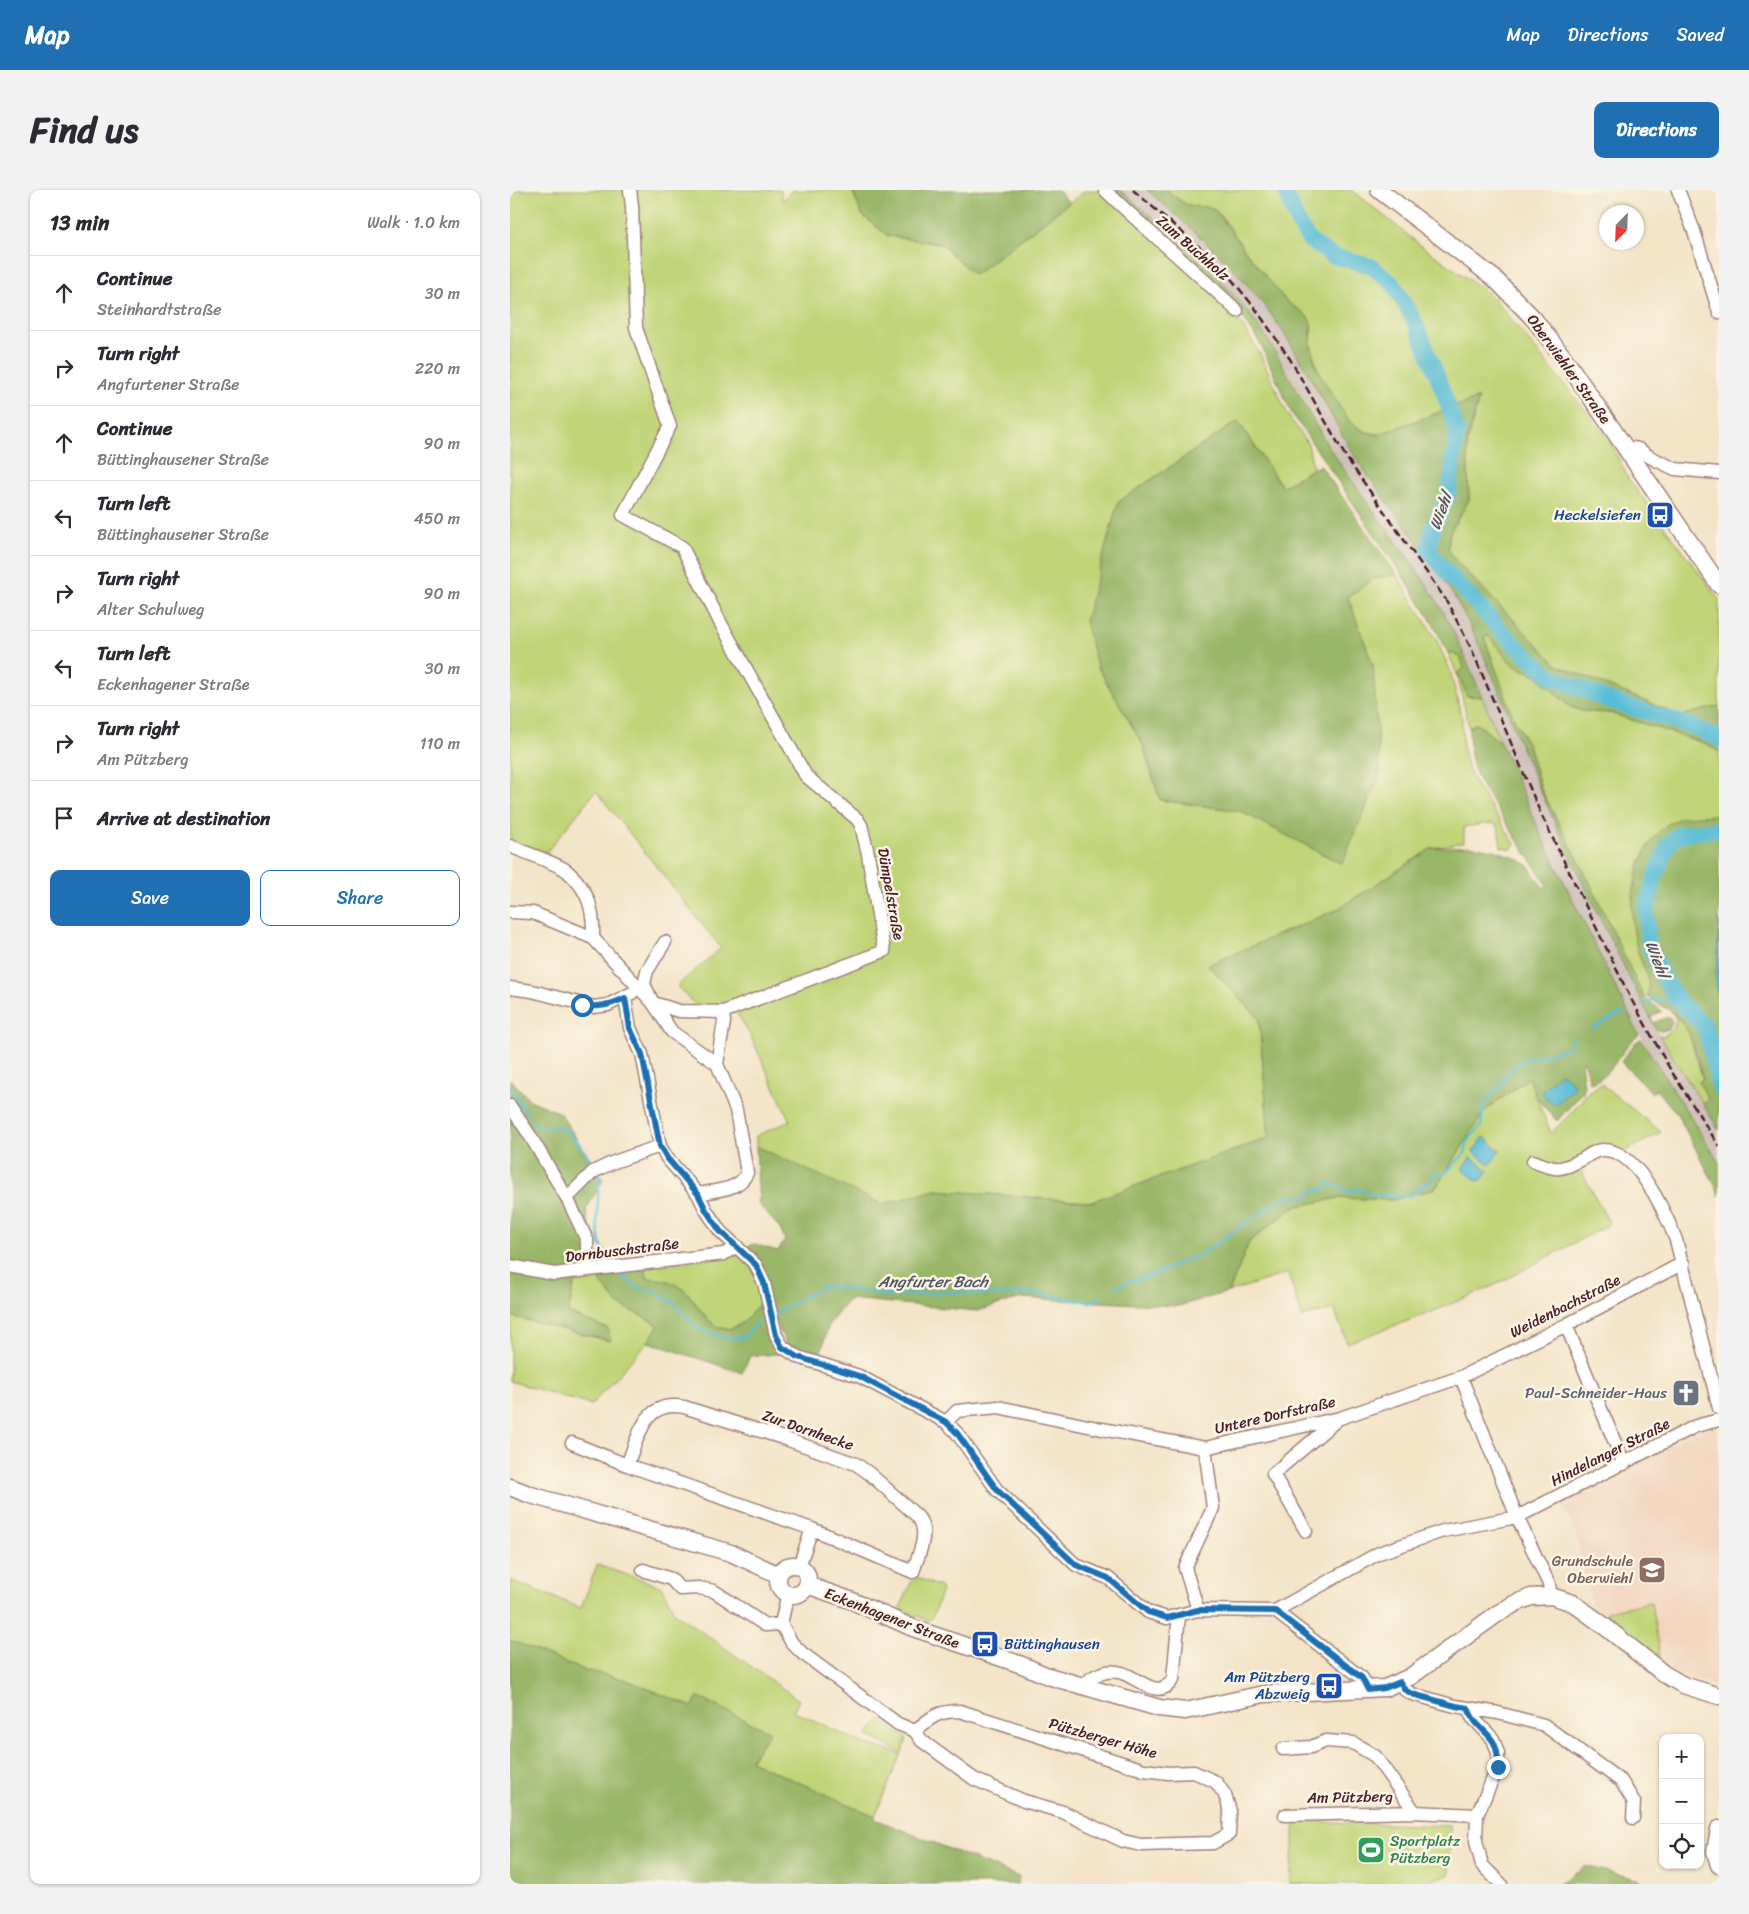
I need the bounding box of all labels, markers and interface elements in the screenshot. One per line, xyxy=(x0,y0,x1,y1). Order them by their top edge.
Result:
text: Map xyxy=(25,14,69,56)
text: Map xyxy=(1507,19,1540,51)
text: Directions xyxy=(1568,19,1649,51)
text: Saved xyxy=(1677,19,1724,51)
text: Find us xyxy=(30,99,138,161)
button: Directions xyxy=(1594,102,1719,158)
text: 13 min xyxy=(50,204,109,242)
north arrow xyxy=(1599,205,1644,250)
text: Walk · 1.0 km xyxy=(367,208,460,237)
street label: Zum Buchholz xyxy=(1150,208,1237,288)
text: Continue xyxy=(97,262,173,295)
icon: ahead xyxy=(50,279,78,307)
text: 30 m xyxy=(425,279,460,308)
text: Steinhardtstraße xyxy=(97,295,221,324)
street label: Oberwiehler Straße xyxy=(1520,308,1618,430)
text: Turn right xyxy=(97,337,179,370)
icon: right xyxy=(50,354,78,382)
text: 220 m xyxy=(415,354,460,383)
text: Angfurtener Straße xyxy=(97,370,240,399)
text: Continue xyxy=(97,412,173,445)
icon: ahead xyxy=(50,429,78,457)
text: 90 m xyxy=(424,429,460,458)
text: Büttinghausener Straße xyxy=(97,445,269,474)
water label: Wiehl xyxy=(1420,485,1462,534)
text: Turn left xyxy=(97,487,170,520)
bus stop icon: Heckelsiefen xyxy=(1645,500,1675,530)
place label: Heckelsiefen xyxy=(1554,502,1641,528)
icon: left xyxy=(50,504,78,532)
text: 450 m xyxy=(414,504,460,533)
text: Büttinghausener Straße xyxy=(97,520,269,549)
text: Turn right xyxy=(97,562,179,595)
icon: right xyxy=(50,579,78,607)
text: 90 m xyxy=(424,579,460,608)
text: Alter Schulweg xyxy=(97,595,204,624)
text: Turn left xyxy=(97,637,170,670)
icon: left xyxy=(50,654,78,682)
text: 30 m xyxy=(425,654,460,683)
text: Eckenhagener Straße xyxy=(97,670,250,699)
text: Turn right xyxy=(97,712,179,745)
icon: right xyxy=(50,729,78,757)
text: 110 m xyxy=(420,729,460,758)
text: Am Pützberg xyxy=(97,745,188,774)
text: Arrive at destination xyxy=(97,802,270,835)
icon: arrive xyxy=(50,804,78,832)
street label: Dümpelstraße xyxy=(870,846,912,942)
button: Save xyxy=(50,870,250,926)
button: Share xyxy=(260,870,460,926)
water label: Wiehl xyxy=(1637,936,1679,985)
route start xyxy=(571,994,594,1017)
street label: Dornbuschstraße xyxy=(564,1230,681,1270)
water label: Angfurter Bach xyxy=(877,1267,989,1296)
street label: Weidenbachstraße xyxy=(1505,1267,1625,1345)
church icon: Paul-Schneider-Haus xyxy=(1671,1378,1701,1408)
place label: Paul-Schneider-Haus xyxy=(1525,1380,1667,1406)
street label: Untere Dorfstraße xyxy=(1212,1388,1338,1442)
street label: Zur Dornhecke xyxy=(759,1402,858,1458)
street label: Hindelanger Straße xyxy=(1546,1411,1674,1493)
place label: Grundschule Oberwiehl xyxy=(1552,1548,1634,1591)
school or university icon: Grundschule Oberwiehl xyxy=(1637,1555,1667,1585)
street label: Eckenhagener Straße xyxy=(821,1580,963,1656)
bus stop icon: Büttinghausen xyxy=(970,1629,1000,1659)
place label: Büttinghausen xyxy=(1004,1631,1100,1657)
place label: Am Pützberg Abzweig xyxy=(1223,1664,1310,1707)
bus stop icon: Am Pützberg Abzweig xyxy=(1314,1671,1344,1701)
street label: Pützberger Höhe xyxy=(1046,1710,1160,1766)
map controls xyxy=(1659,1734,1704,1869)
button: + xyxy=(1659,1734,1704,1779)
route end xyxy=(1487,1756,1510,1779)
button: − xyxy=(1659,1779,1704,1824)
street label: Am Pützberg xyxy=(1306,1783,1393,1811)
button: locate xyxy=(1659,1824,1704,1869)
place label: Sportplatz Pützberg xyxy=(1390,1828,1461,1871)
sports icon: Sportplatz Pützberg xyxy=(1356,1835,1386,1865)

